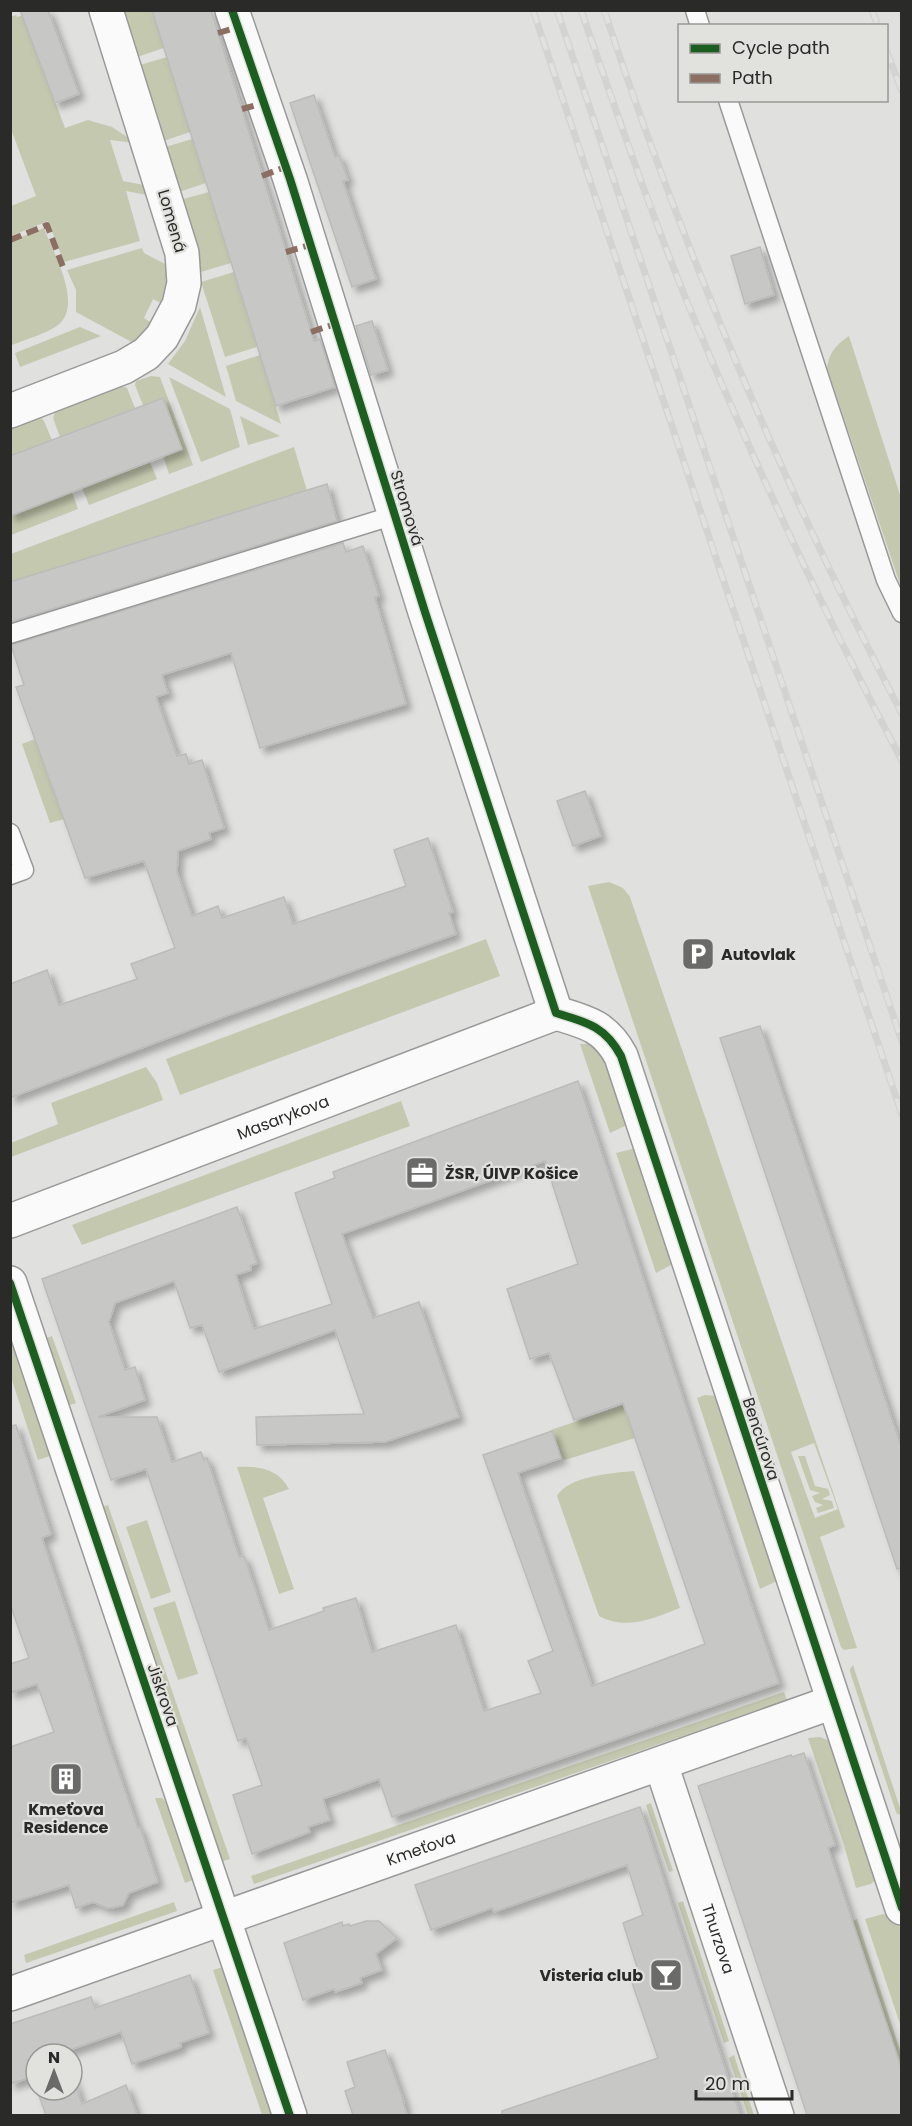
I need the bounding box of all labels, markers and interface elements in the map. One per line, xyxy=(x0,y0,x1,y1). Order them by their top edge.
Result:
legend xyxy=(678,24,888,102)
text: Cycle path xyxy=(732,35,830,60)
text: Path xyxy=(732,65,773,90)
street label: Lomená xyxy=(152,187,192,255)
street label: Stromová xyxy=(385,467,429,549)
parking icon: Autovlak xyxy=(680,936,716,972)
place label: Autovlak xyxy=(721,943,796,966)
street label: Masarykova xyxy=(233,1089,332,1145)
office icon: ŽSR, ÚIVP Košice xyxy=(404,1155,440,1191)
place label: ŽSR, ÚIVP Košice xyxy=(445,1162,579,1185)
street label: Bencúrova xyxy=(737,1395,785,1483)
street label: Jiskrova xyxy=(142,1661,184,1729)
building icon: Kmeťova Residence xyxy=(48,1761,84,1797)
place label: Kmeťova Residence xyxy=(24,1798,109,1839)
street label: Kmeťova xyxy=(383,1825,459,1871)
street label: Thurzova xyxy=(696,1901,741,1977)
bar icon: Visteria club xyxy=(648,1957,684,1993)
place label: Visteria club xyxy=(539,1964,643,1987)
north arrow xyxy=(24,2042,84,2102)
text: N xyxy=(48,2046,60,2069)
scale bar xyxy=(696,2063,792,2101)
text: 20 m xyxy=(705,2071,750,2096)

